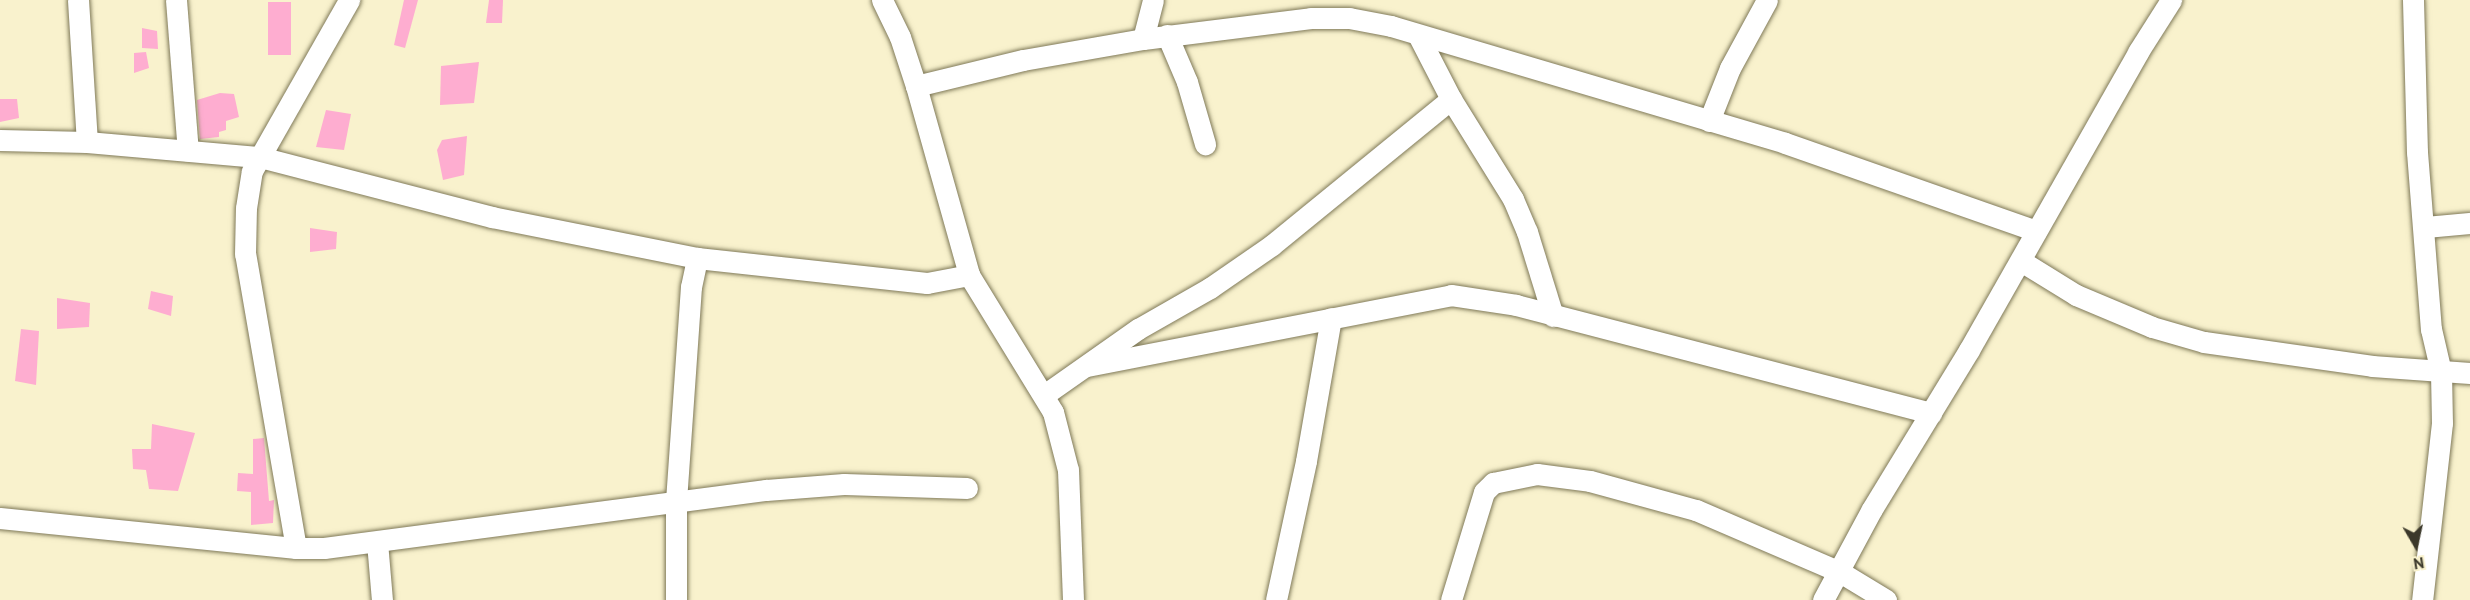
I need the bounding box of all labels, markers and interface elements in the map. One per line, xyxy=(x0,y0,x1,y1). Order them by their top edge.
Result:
north arrow xyxy=(2386,516,2446,576)
text: N xyxy=(2412,553,2426,574)

